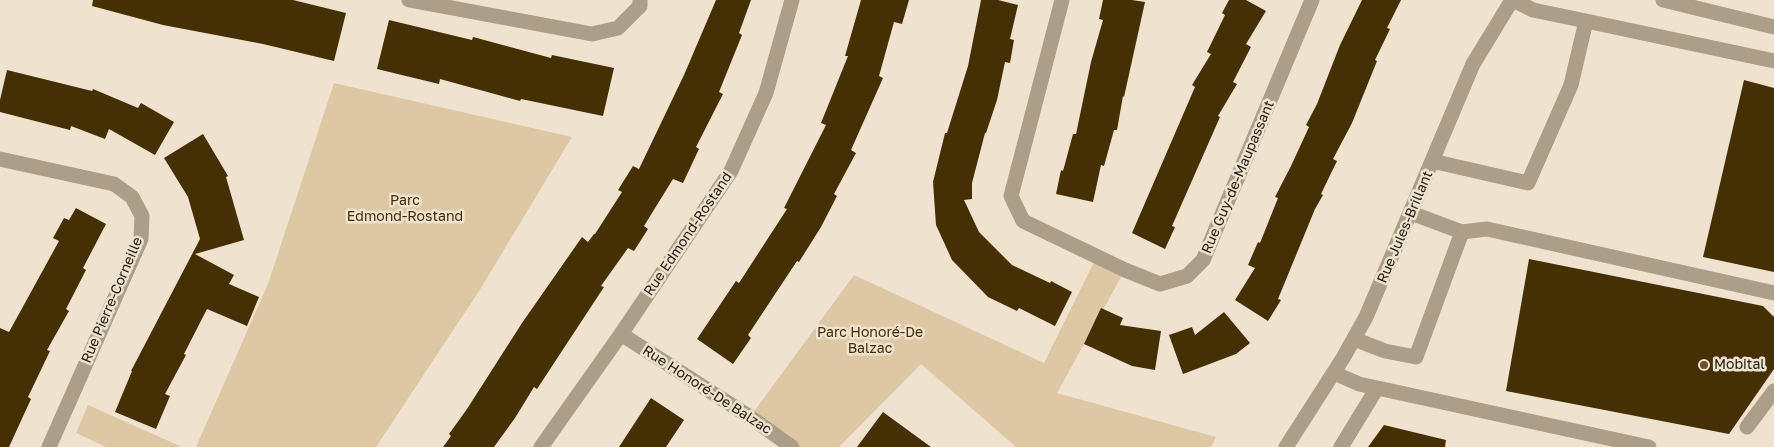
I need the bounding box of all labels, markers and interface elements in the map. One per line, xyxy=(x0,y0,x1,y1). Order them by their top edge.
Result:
street label: Rue Guy-de-Maupassant xyxy=(1198,98,1278,256)
street label: Rue Jules-Brillant xyxy=(1374,168,1436,286)
street label: Rue Edmond-Rostand xyxy=(640,169,736,299)
park label: Parc Edmond-Rostand xyxy=(347,193,463,226)
street label: Rue Pierre-Corneille xyxy=(78,234,146,366)
park label: Parc Honoré-De Balzac xyxy=(817,325,923,358)
street label: Rue Honoré-De Balzac xyxy=(639,342,775,438)
place label: Mobital xyxy=(1714,357,1765,373)
marker: Mobital xyxy=(1698,359,1710,371)

